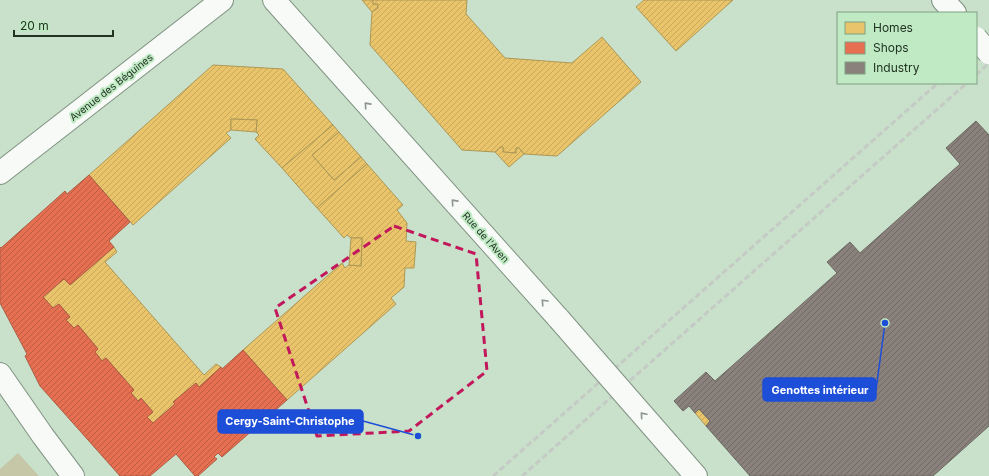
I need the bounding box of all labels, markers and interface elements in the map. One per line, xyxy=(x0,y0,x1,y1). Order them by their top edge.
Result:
scale bar xyxy=(14,12,113,38)
legend xyxy=(837,12,977,84)
text: 20 m xyxy=(20,18,49,33)
text: Homes xyxy=(873,20,913,35)
text: Shops xyxy=(873,40,909,55)
street label: Avenue des Béguines xyxy=(67,51,155,123)
text: Industry xyxy=(873,60,920,75)
one-way arrow xyxy=(365,102,372,110)
one-way arrow xyxy=(451,199,459,207)
street label: Rue de l'Aven xyxy=(460,209,512,265)
one-way arrow xyxy=(541,300,548,307)
callout: Genottes intérieur xyxy=(763,378,876,401)
text: Genottes intérieur xyxy=(771,383,869,397)
callout: Cergy-Saint-Christophe xyxy=(218,410,363,433)
one-way arrow xyxy=(640,412,647,420)
text: Cergy-Saint-Christophe xyxy=(225,414,355,428)

